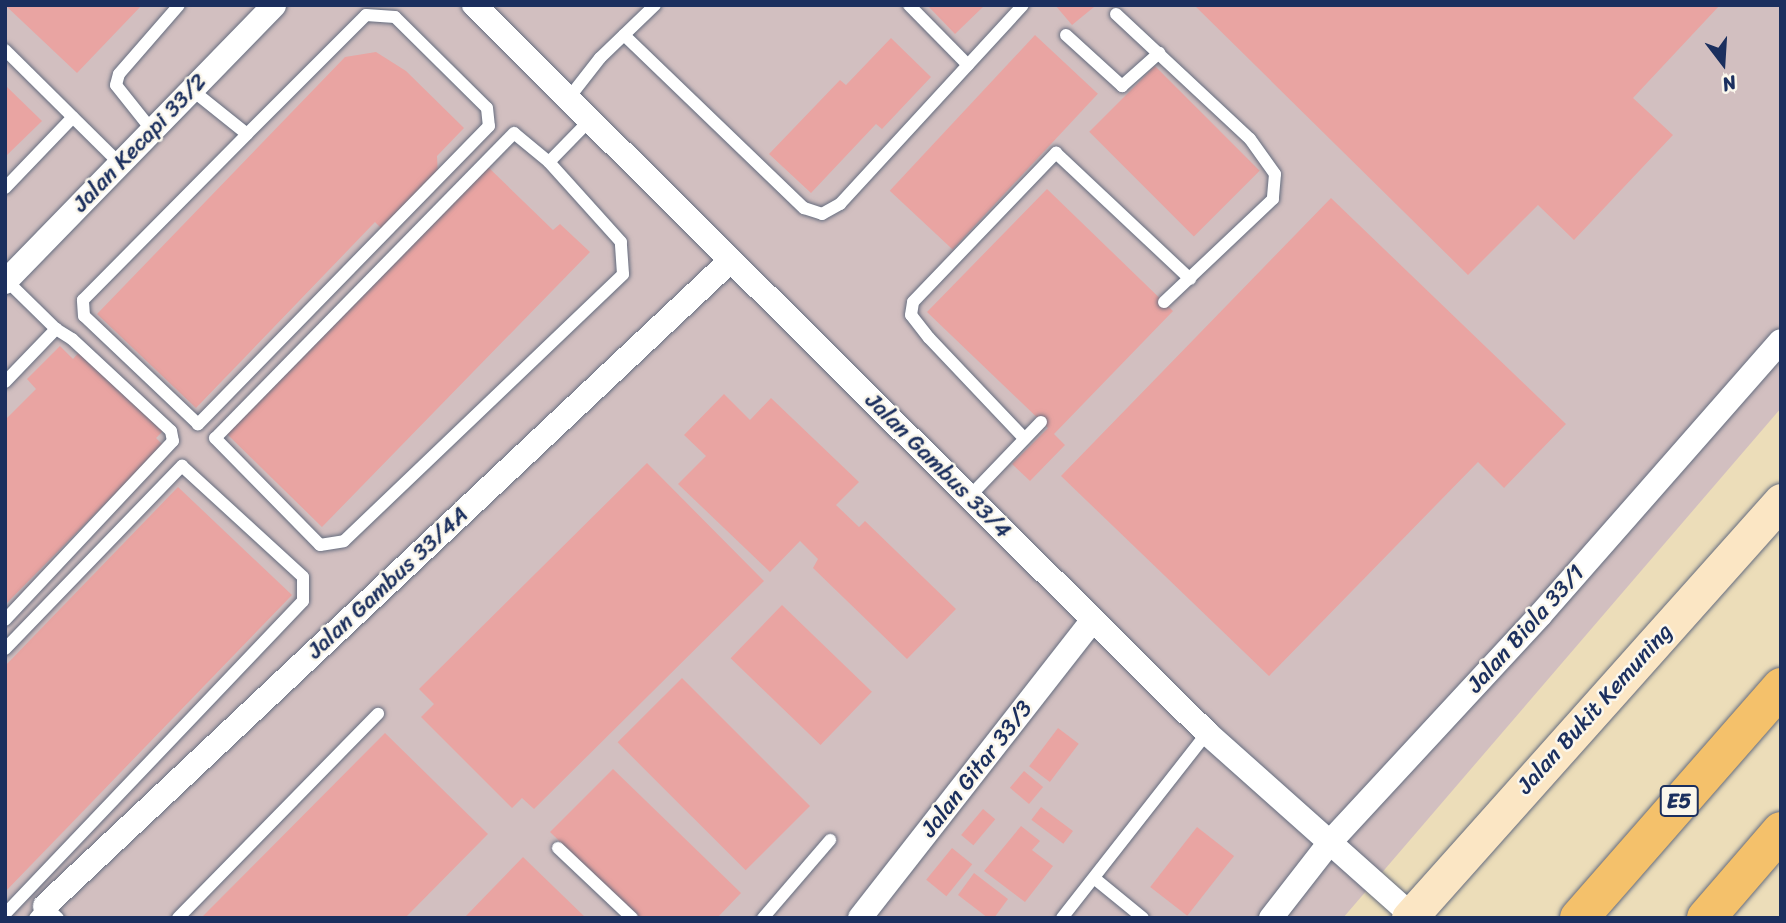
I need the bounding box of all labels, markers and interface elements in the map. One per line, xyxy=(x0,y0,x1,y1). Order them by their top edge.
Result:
north arrow xyxy=(1688,28,1758,98)
text: N xyxy=(1718,66,1740,101)
street label: Jalan Kecapi 33/2 xyxy=(67,68,213,218)
street label: Jalan Gambus 33/4 xyxy=(860,388,1016,544)
street label: Jalan Gambus 33/4A xyxy=(302,502,474,664)
street label: Jalan Biola 33/1 xyxy=(1462,560,1590,698)
street label: Jalan Bukit Kemuning xyxy=(1512,618,1678,800)
street label: Jalan Gitar 33/3 xyxy=(915,695,1039,843)
road number: E5 xyxy=(1660,784,1698,818)

